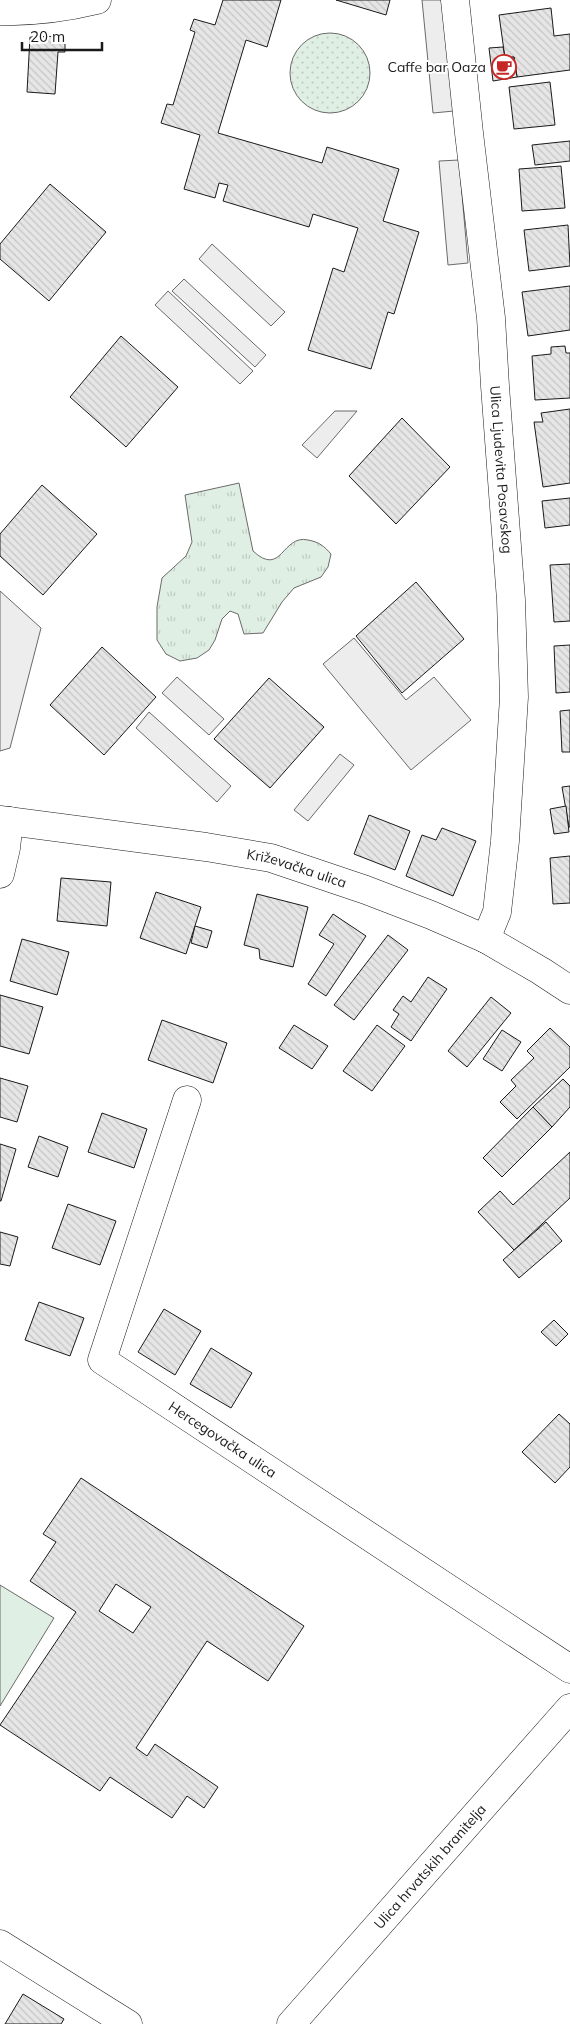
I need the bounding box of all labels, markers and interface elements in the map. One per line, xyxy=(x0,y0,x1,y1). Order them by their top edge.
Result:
scale bar xyxy=(22,20,102,52)
text: 20 m xyxy=(30,27,65,46)
cafe icon: Caffe bar Oaza xyxy=(491,54,517,80)
place label: Caffe bar Oaza xyxy=(388,58,486,76)
street label: Ulica Ljudevita Posavskog xyxy=(486,385,517,554)
street label: Križevačka ulica xyxy=(245,845,349,892)
street label: Hercegovačka ulica xyxy=(165,1397,280,1482)
street label: Ulica hrvatskih branitelja xyxy=(370,1800,490,1933)

